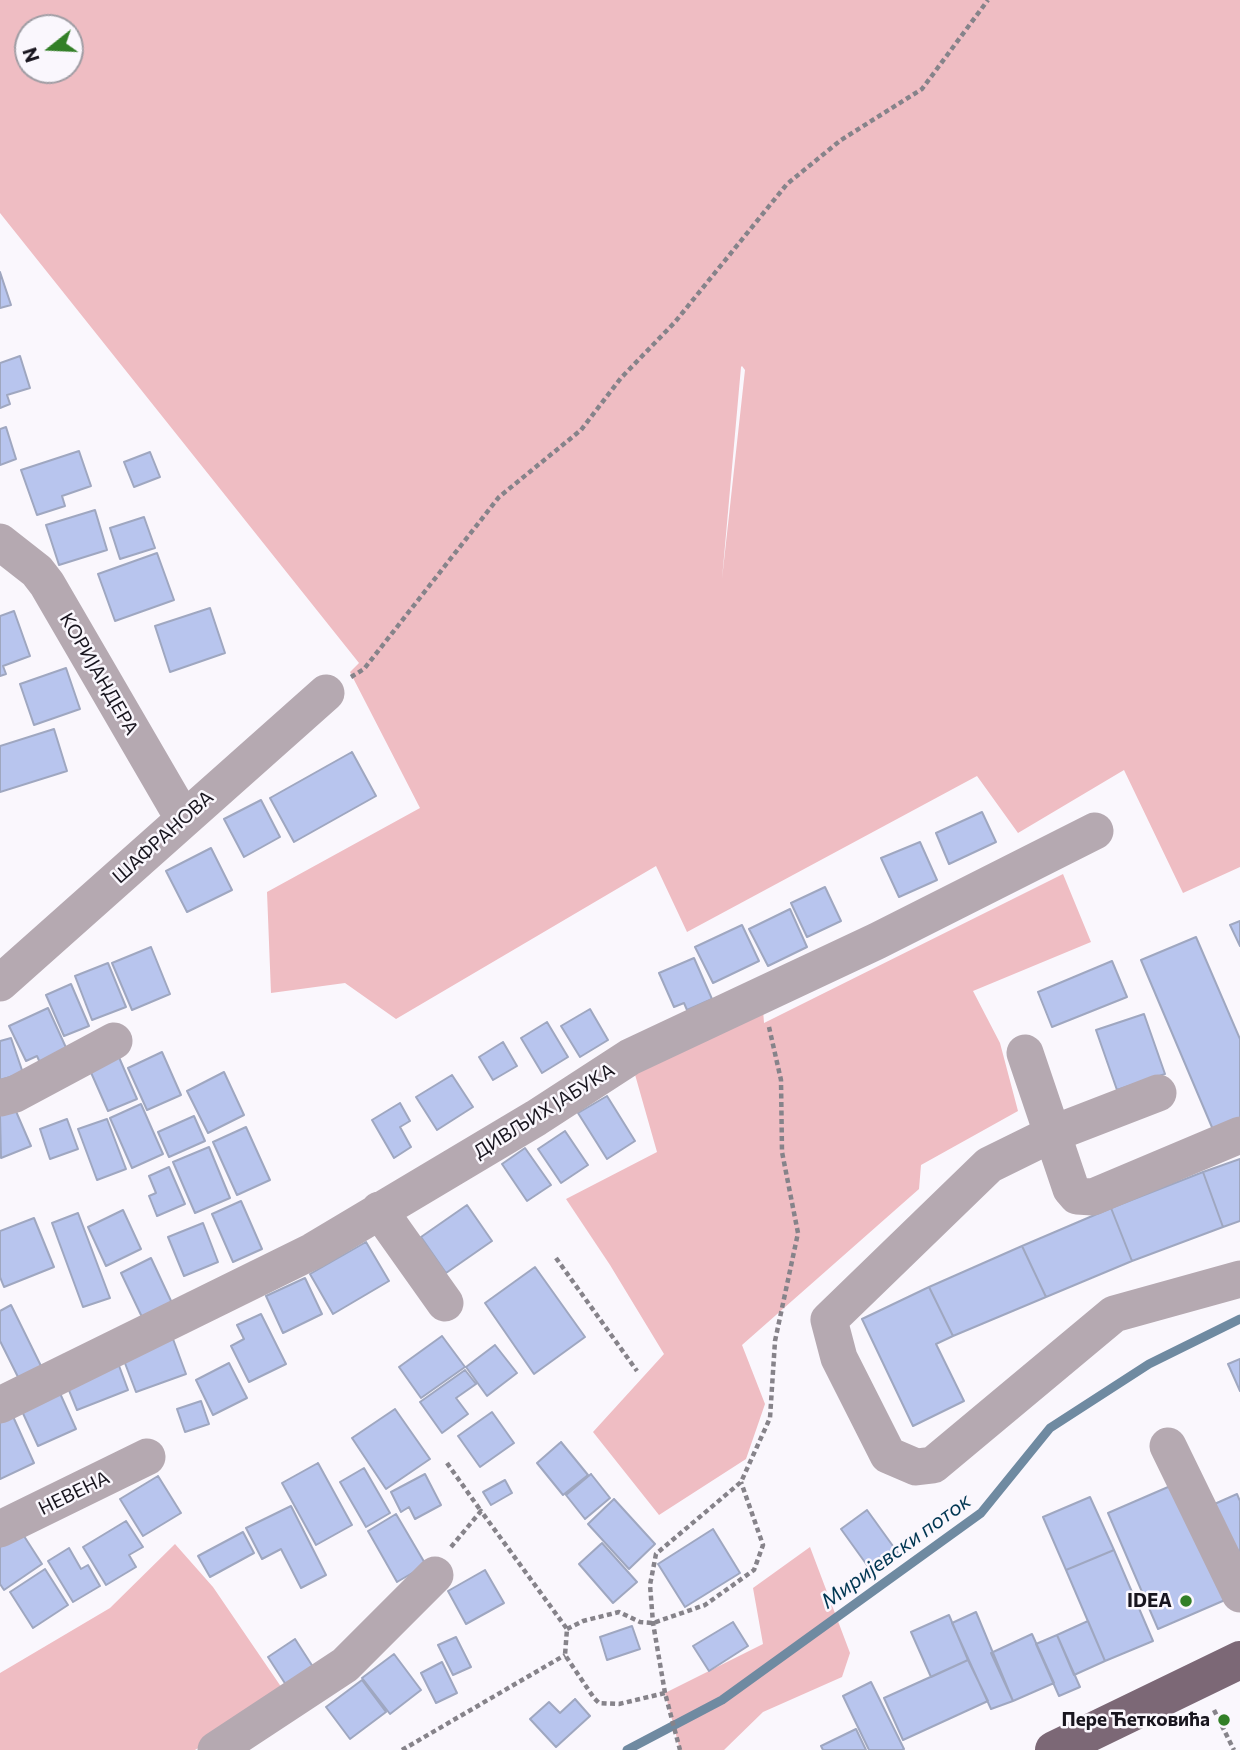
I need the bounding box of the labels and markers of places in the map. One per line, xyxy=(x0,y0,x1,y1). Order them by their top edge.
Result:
place label: IDEA xyxy=(1127,1590,1172,1612)
marker: IDEA xyxy=(1178,1593,1194,1609)
place label: Пере Ћетковића xyxy=(1062,1709,1210,1731)
marker: Пере Ћетковића xyxy=(1216,1712,1232,1728)

